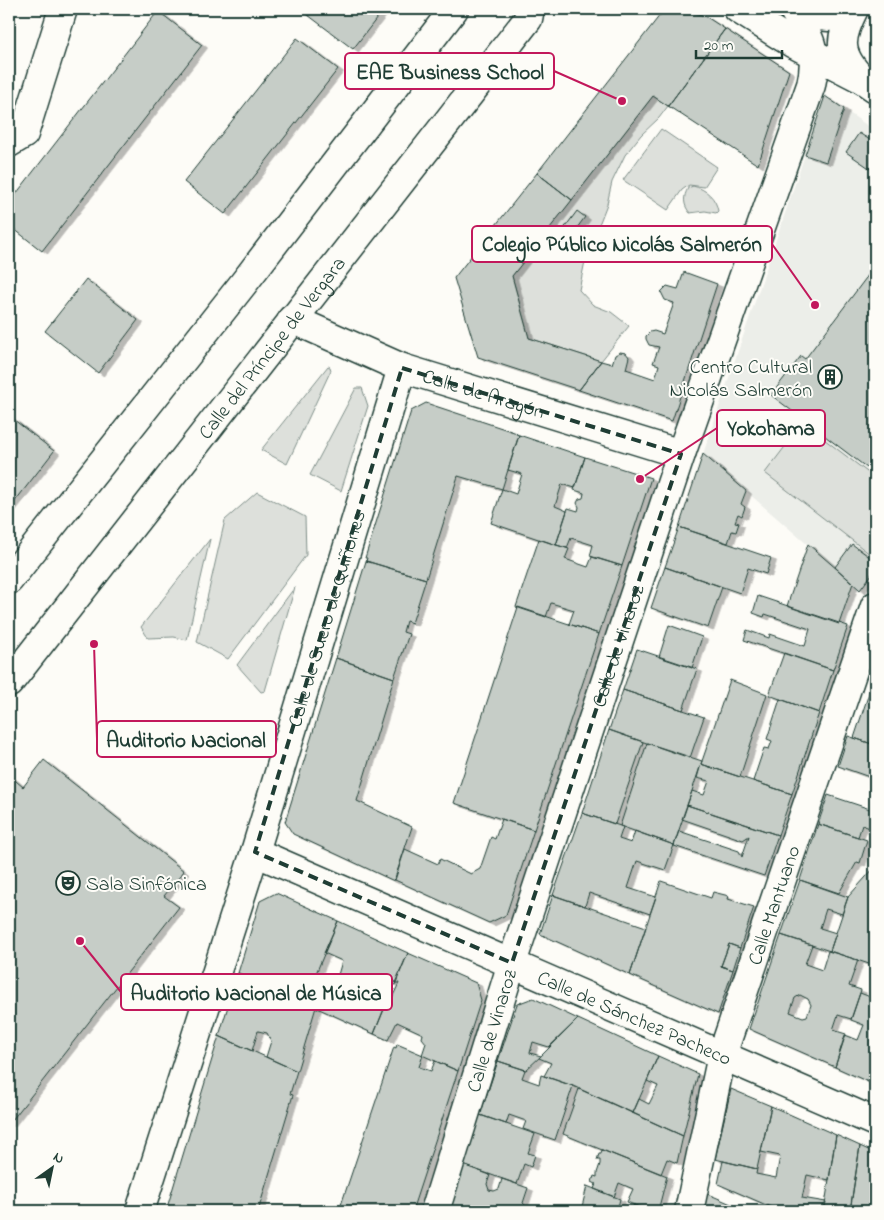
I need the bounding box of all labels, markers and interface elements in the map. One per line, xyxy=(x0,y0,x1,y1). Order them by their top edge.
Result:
scale bar xyxy=(696,28,783,60)
text: 20 m xyxy=(704,35,734,57)
callout: EAE Business School xyxy=(345,53,554,89)
text: EAE Business School xyxy=(356,59,545,89)
callout: Colegio Público Nicolás Salmerón xyxy=(472,226,772,262)
text: Colegio Público Nicolás Salmerón xyxy=(482,231,762,263)
street label: Calle del Príncipe de Vergara xyxy=(193,251,354,447)
place label: Centro Cultural Nicolás Salmerón xyxy=(670,354,812,406)
street label: Calle de Aragón xyxy=(418,363,548,428)
building icon: Centro Cultural Nicolás Salmerón xyxy=(817,364,843,390)
callout: Yokohama xyxy=(717,410,825,446)
text: Yokohama xyxy=(726,415,815,445)
street label: Calle de Suero de Quiñones xyxy=(282,507,375,731)
street label: Calle de Vinaroz xyxy=(586,581,654,712)
callout: Auditorio Nacional xyxy=(97,721,276,757)
text: Auditorio Nacional xyxy=(106,727,266,757)
street label: Calle Mantuano xyxy=(742,842,809,969)
theatre icon: Sala Sinfónica xyxy=(55,870,81,896)
place label: Sala Sinfónica xyxy=(86,871,207,900)
street label: Calle de Sánchez Pacheco xyxy=(532,965,735,1075)
street label: Calle de Vinaroz xyxy=(461,966,526,1096)
callout: Auditorio Nacional de Música xyxy=(121,974,392,1010)
text: Auditorio Nacional de Música xyxy=(130,980,382,1010)
north arrow xyxy=(28,1142,78,1192)
text: N xyxy=(49,1147,68,1170)

